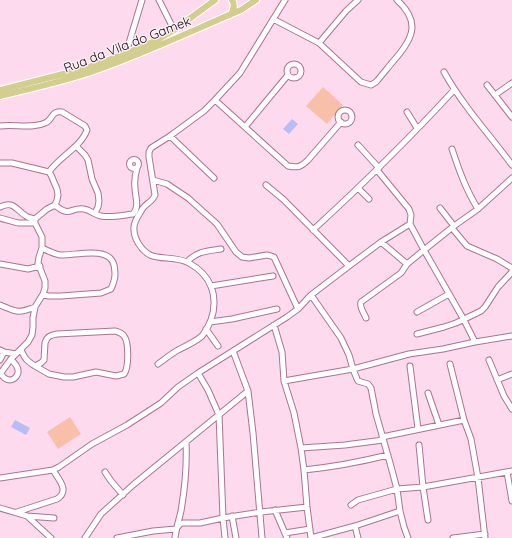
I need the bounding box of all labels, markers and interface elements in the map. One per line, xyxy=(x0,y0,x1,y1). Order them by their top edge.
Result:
street label: Rua da Vila do Gamek xyxy=(61,12,193,76)

